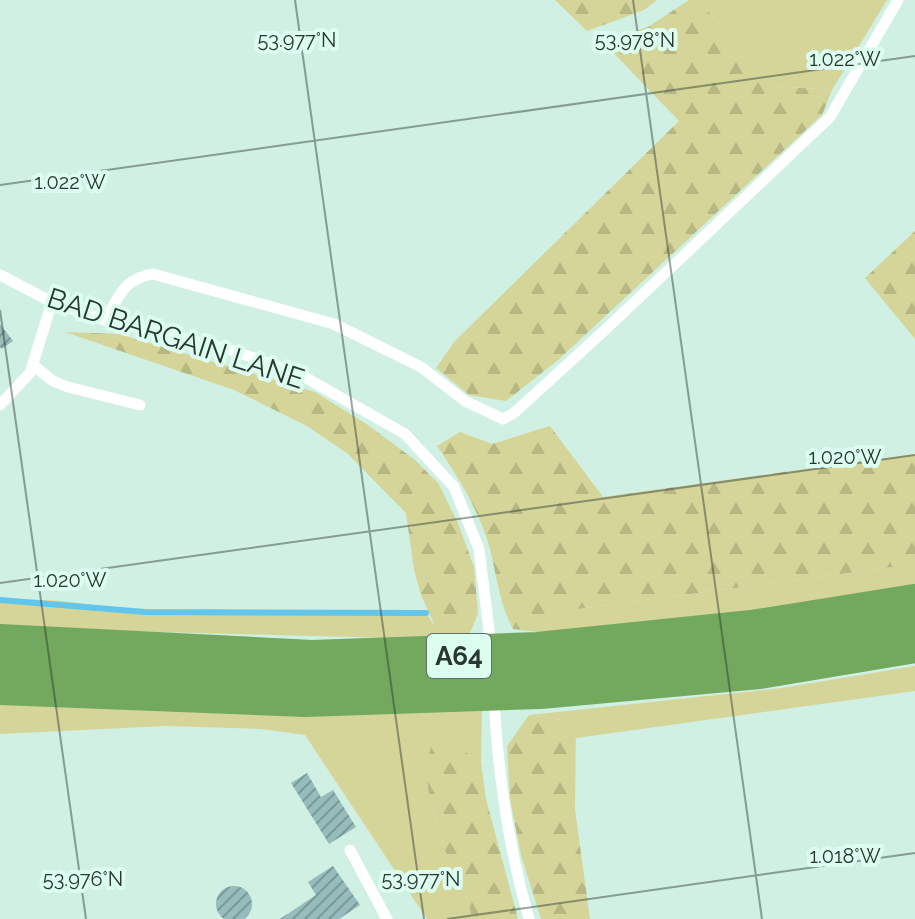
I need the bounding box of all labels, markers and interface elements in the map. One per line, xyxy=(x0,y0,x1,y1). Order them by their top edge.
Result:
text: 53.977°N xyxy=(257,28,337,52)
text: 53.978°N xyxy=(595,28,675,52)
text: 1.022°W xyxy=(809,47,881,71)
text: 1.022°W xyxy=(34,170,106,194)
street label: BAD BARGAIN LANE xyxy=(43,281,309,396)
text: 1.020°W xyxy=(808,445,882,469)
text: 1.020°W xyxy=(33,568,107,592)
road number: A64 xyxy=(427,634,491,678)
text: 1.018°W xyxy=(809,844,881,868)
text: 53.976°N xyxy=(43,867,123,891)
text: 53.977°N xyxy=(381,867,461,891)

